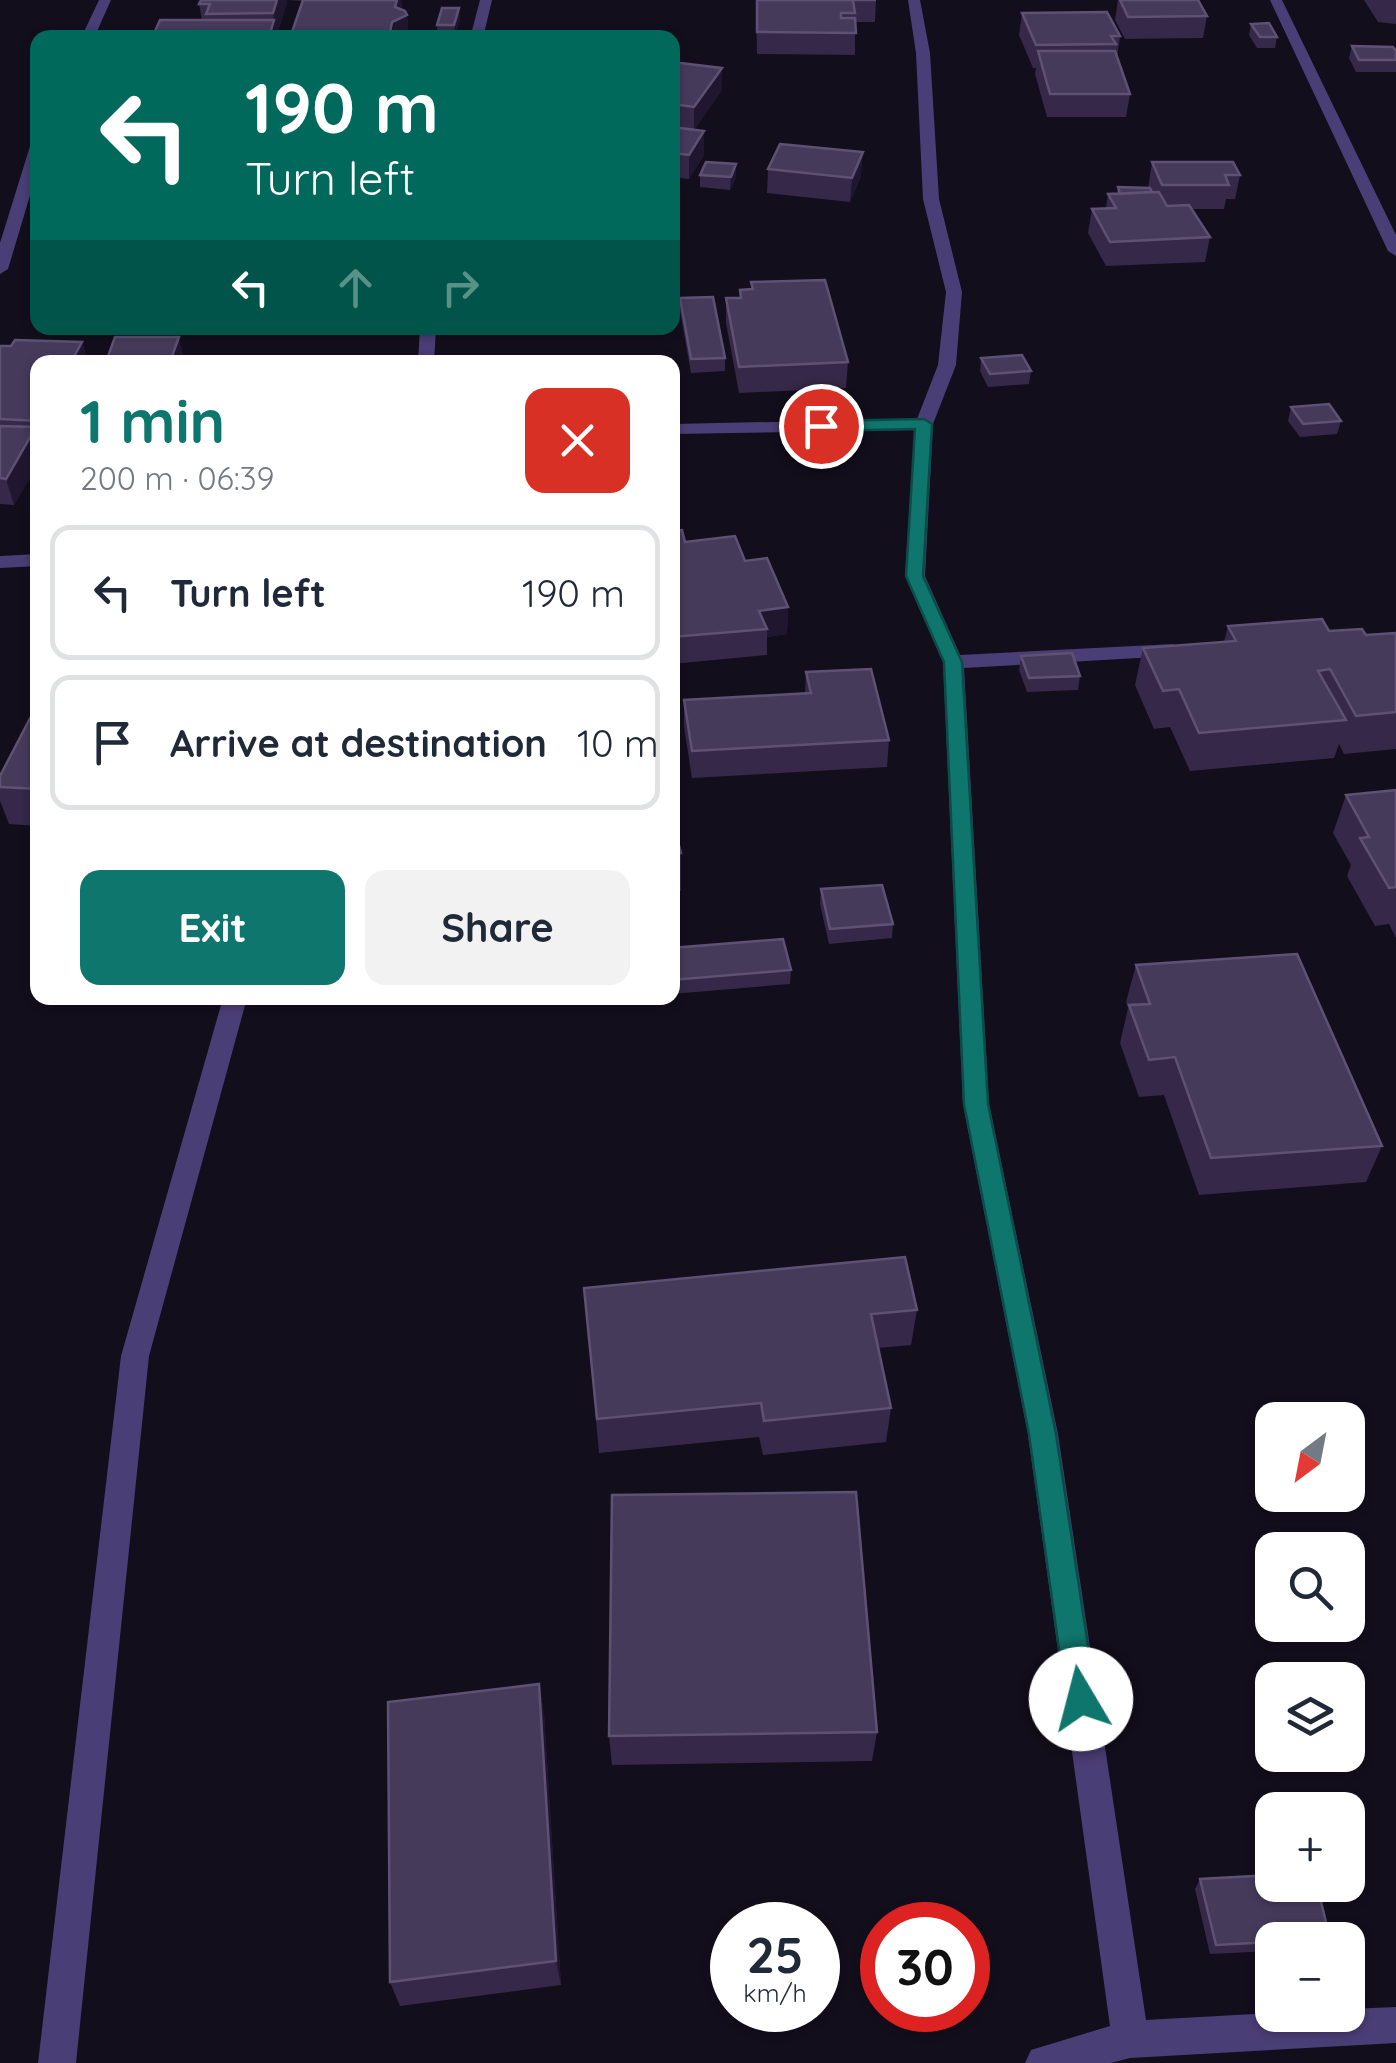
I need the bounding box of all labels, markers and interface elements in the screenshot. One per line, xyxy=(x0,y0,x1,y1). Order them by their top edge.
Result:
text: 190 m xyxy=(245,63,439,151)
icon: left xyxy=(80,70,210,200)
text: Turn left xyxy=(245,150,415,206)
icon: left xyxy=(223,260,278,315)
icon: ahead xyxy=(328,260,383,315)
icon: right xyxy=(433,260,488,315)
text: 1 min xyxy=(80,383,225,458)
pin xyxy=(779,384,864,469)
button: close xyxy=(525,388,630,493)
icon: arrive xyxy=(794,399,849,454)
text: 200 m · 06:39 xyxy=(80,458,274,498)
icon: left xyxy=(85,565,140,620)
text: Turn left xyxy=(170,569,326,617)
text: 190 m xyxy=(522,569,625,617)
icon: arrive xyxy=(85,715,140,770)
text: Arrive at destination xyxy=(170,719,547,767)
text: 10 m xyxy=(577,719,659,767)
button: Exit xyxy=(80,870,345,985)
button: Share xyxy=(365,870,630,985)
north arrow xyxy=(1255,1402,1365,1512)
map controls xyxy=(1255,1402,1365,2032)
button: search xyxy=(1255,1532,1365,1642)
position arrow xyxy=(1029,1647,1133,1751)
button: layers xyxy=(1255,1662,1365,1772)
button: + xyxy=(1255,1792,1365,1902)
speed limit sign: 30 xyxy=(860,1902,990,2032)
button: − xyxy=(1255,1922,1365,2032)
text: 25 xyxy=(746,1923,804,1986)
text: km/h xyxy=(743,1977,807,2008)

